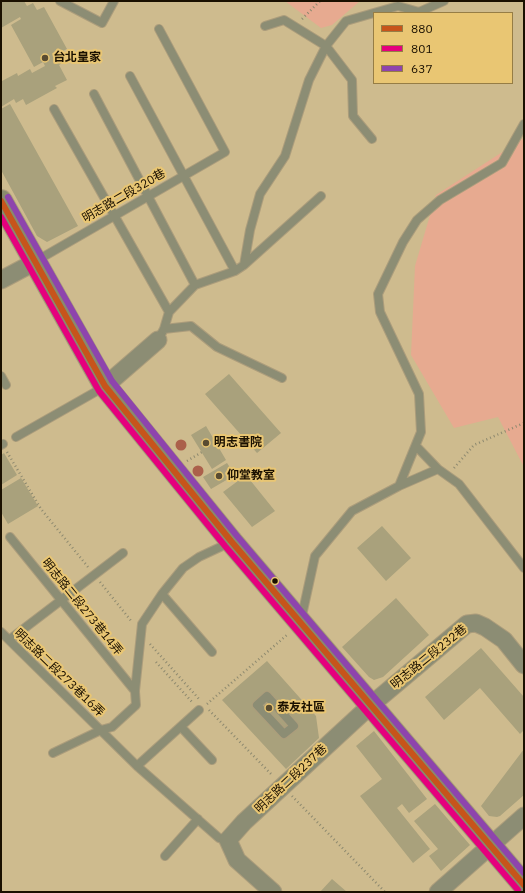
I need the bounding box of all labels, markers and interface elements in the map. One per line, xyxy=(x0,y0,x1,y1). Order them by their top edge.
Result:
legend xyxy=(373,12,513,84)
text: 880 xyxy=(411,21,433,36)
text: 801 xyxy=(411,41,433,56)
place label: 台北皇家 xyxy=(53,51,101,65)
marker: 台北皇家 xyxy=(40,53,50,63)
text: 637 xyxy=(411,61,433,76)
street label: 明志路二段320巷 xyxy=(80,166,168,226)
place label: 明志書院 xyxy=(214,436,262,450)
marker: 明志書院 xyxy=(201,438,211,448)
place label: 仰堂教室 xyxy=(227,469,275,483)
marker: 仰堂教室 xyxy=(214,471,224,481)
street label: 明志路二段273巷14弄 xyxy=(39,556,125,658)
unlabelled marker xyxy=(270,576,280,586)
street label: 明志路二段232巷 xyxy=(388,622,470,692)
street label: 明志路二段273巷16弄 xyxy=(11,626,107,720)
place label: 泰友社區 xyxy=(277,701,325,715)
marker: 泰友社區 xyxy=(264,703,274,713)
street label: 明志路二段237巷 xyxy=(252,742,330,816)

